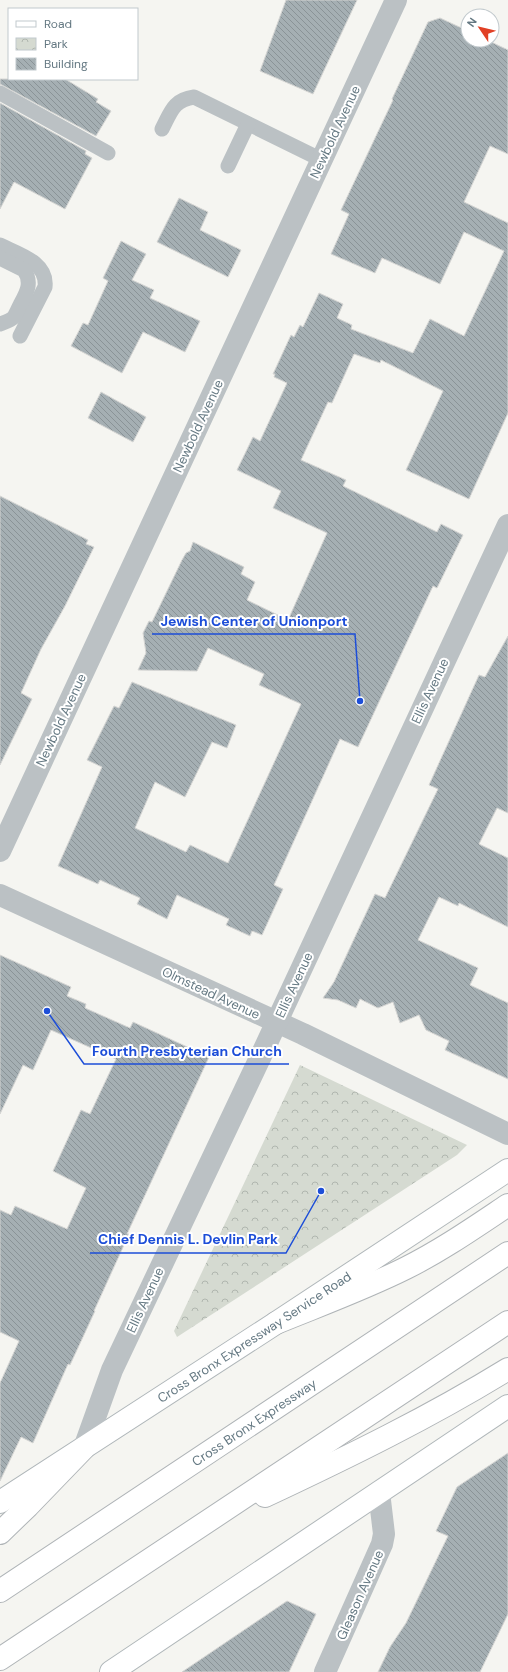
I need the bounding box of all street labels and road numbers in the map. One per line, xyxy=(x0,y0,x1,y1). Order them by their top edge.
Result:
street label: Newbold Avenue xyxy=(306,83,364,181)
street label: Newbold Avenue xyxy=(169,377,227,475)
street label: Ellis Avenue xyxy=(407,655,453,727)
street label: Newbold Avenue xyxy=(32,671,90,769)
street label: Ellis Avenue xyxy=(271,949,317,1021)
street label: Olmstead Avenue xyxy=(159,963,263,1023)
street label: Ellis Avenue xyxy=(122,1264,168,1336)
street label: Cross Bronx Expressway Service Road xyxy=(154,1267,354,1406)
street label: Cross Bronx Expressway xyxy=(188,1374,320,1470)
street label: Gleason Avenue xyxy=(333,1547,387,1643)

